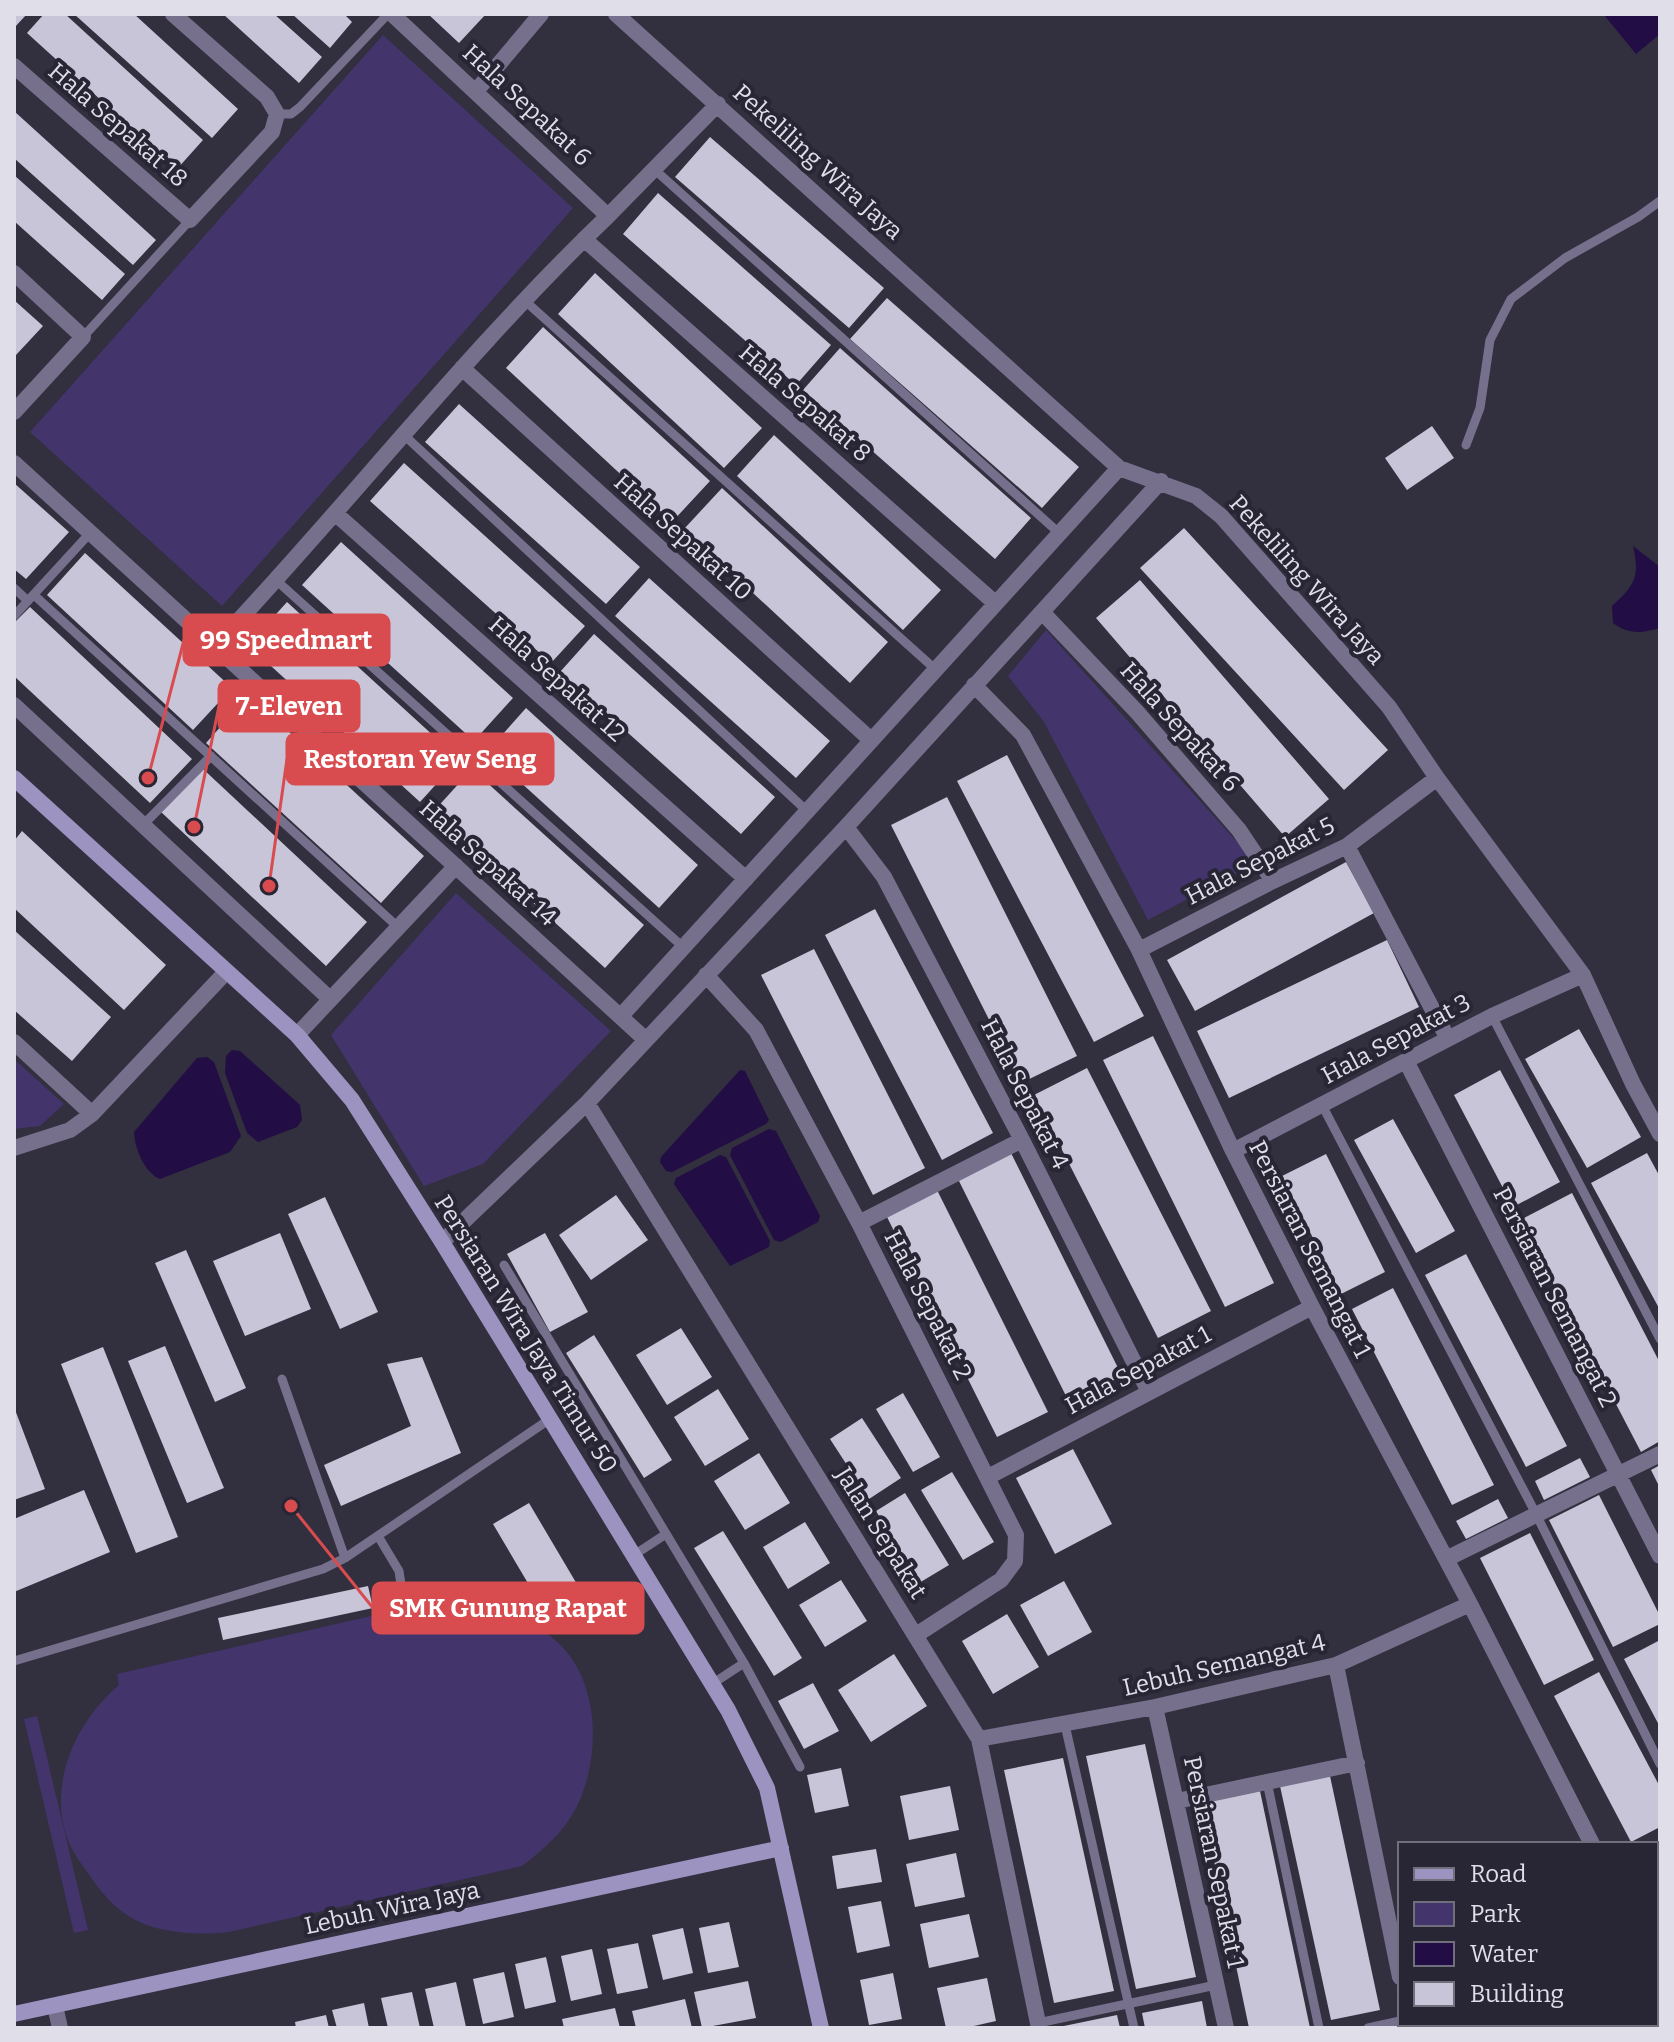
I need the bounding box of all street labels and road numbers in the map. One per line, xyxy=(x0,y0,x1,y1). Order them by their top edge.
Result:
street label: Hala Sepakat 6 xyxy=(457,39,597,171)
street label: Hala Sepakat 18 xyxy=(43,57,193,193)
street label: Pekeliling Wira Jaya xyxy=(728,79,908,245)
street label: Hala Sepakat 8 xyxy=(734,338,876,468)
street label: Hala Sepakat 10 xyxy=(608,468,758,606)
street label: Pekeliling Wira Jaya xyxy=(1224,490,1390,670)
street label: Hala Sepakat 12 xyxy=(483,611,631,747)
street label: Hala Sepakat 6 xyxy=(1115,656,1245,798)
street label: Hala Sepakat 14 xyxy=(414,794,562,932)
street label: Hala Sepakat 5 xyxy=(1181,811,1339,911)
street label: Hala Sepakat 3 xyxy=(1317,988,1475,1090)
street label: Hala Sepakat 4 xyxy=(975,1014,1075,1174)
street label: Persiaran Semangat 1 xyxy=(1243,1136,1377,1362)
street label: Persiaran Semangat 2 xyxy=(1487,1182,1623,1412)
street label: Persiaran Wira Jaya Timur 50 xyxy=(429,1190,623,1478)
street label: Hala Sepakat 2 xyxy=(878,1226,978,1384)
street label: Hala Sepakat 1 xyxy=(1061,1320,1216,1420)
street label: Jalan Sepakat xyxy=(829,1461,933,1604)
street label: Lebuh Semangat 4 xyxy=(1120,1628,1328,1702)
street label: Persiaran Sepakat 1 xyxy=(1178,1754,1250,1971)
street label: Lebuh Wira Jaya xyxy=(302,1876,482,1940)

